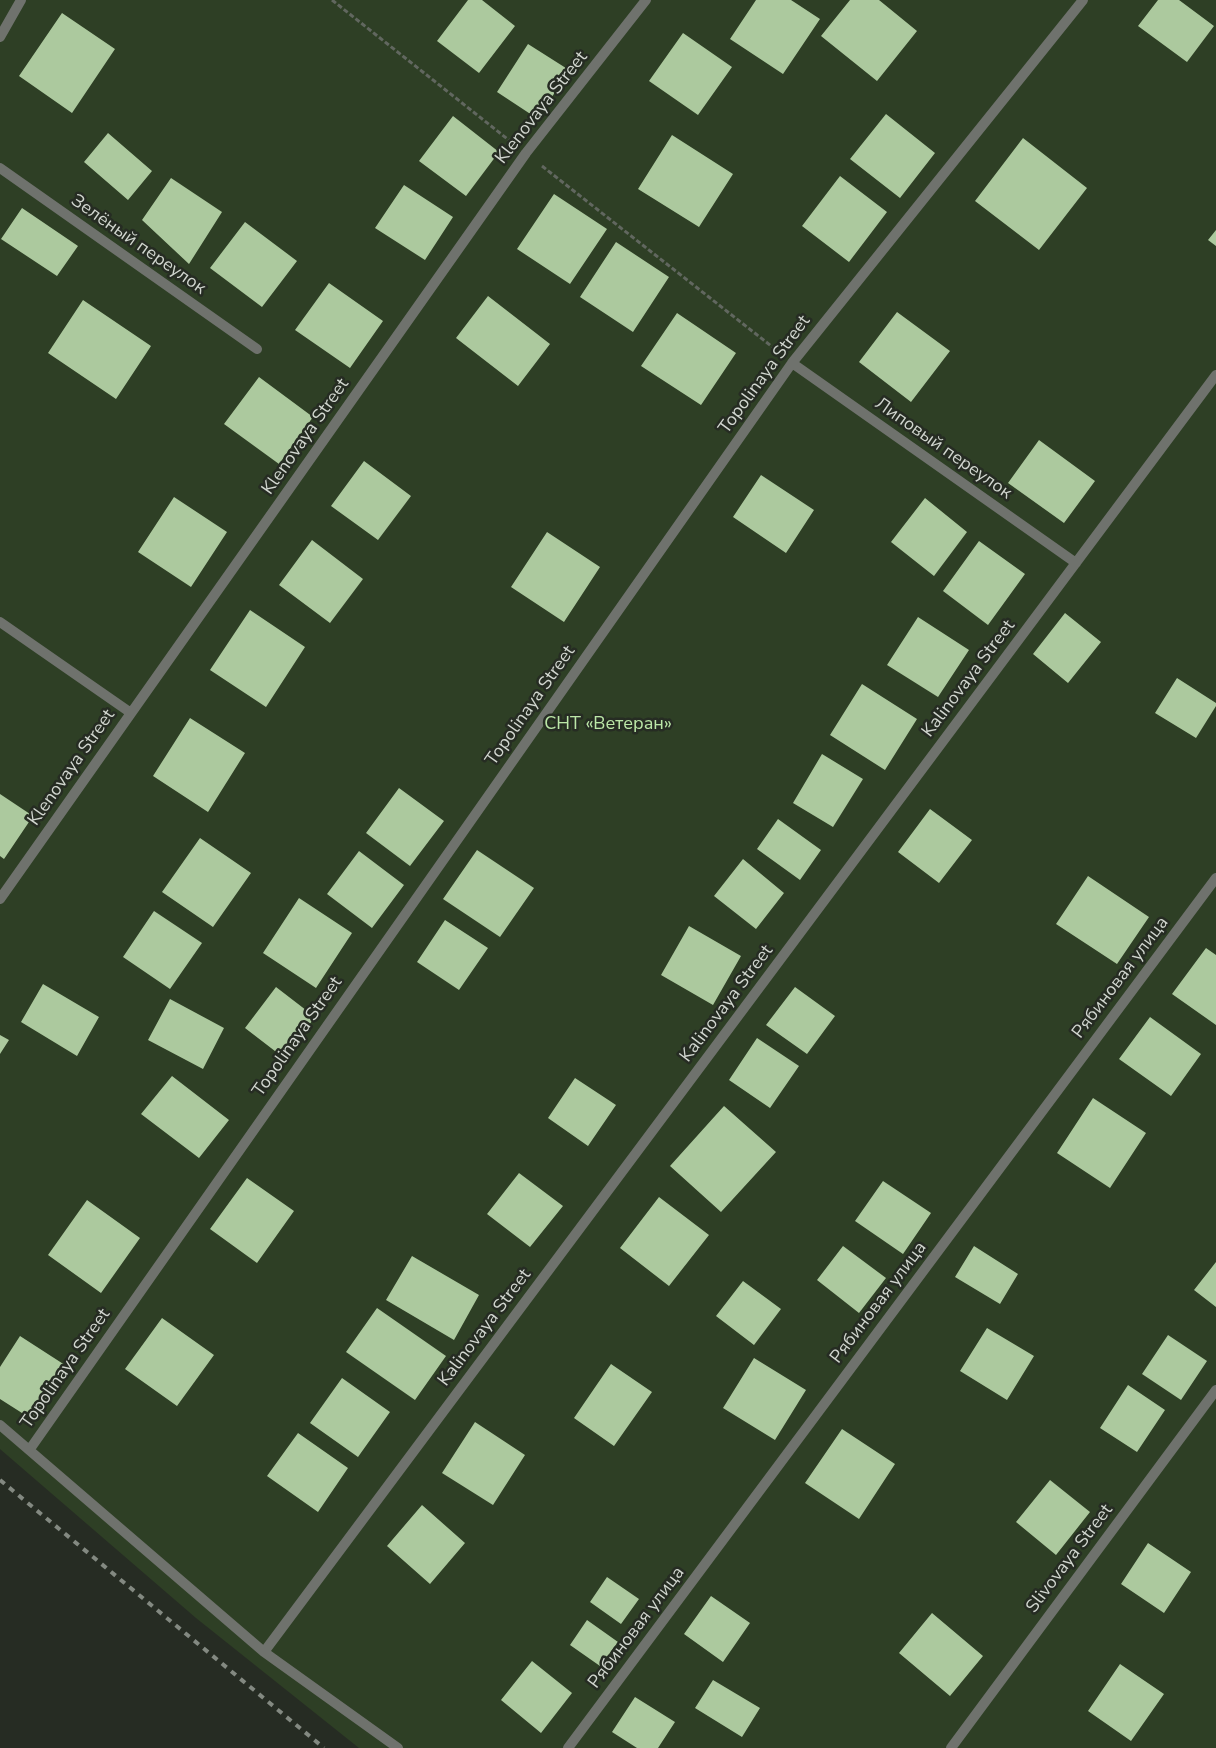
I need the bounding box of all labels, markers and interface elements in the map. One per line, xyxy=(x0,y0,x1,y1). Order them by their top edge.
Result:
street label: Klenovaya Street xyxy=(491,47,593,169)
street label: Зелёный переулок xyxy=(66,190,210,300)
street label: Topolinaya Street xyxy=(715,311,815,439)
street label: Klenovaya Street xyxy=(258,375,354,499)
street label: Липовый переулок xyxy=(870,394,1016,504)
street label: Kalinovaya Street xyxy=(918,616,1020,742)
street label: Topolinaya Street xyxy=(482,642,580,770)
street label: Klenovaya Street xyxy=(24,706,120,830)
park label: СНТ «Ветеран» xyxy=(544,714,672,736)
street label: Рябиновая улица xyxy=(1068,913,1174,1043)
street label: Kalinovaya Street xyxy=(676,941,778,1067)
street label: Topolinaya Street xyxy=(249,973,347,1101)
street label: Рябиновая улица xyxy=(826,1238,932,1368)
street label: Kalinovaya Street xyxy=(434,1265,536,1391)
street label: Topolinaya Street xyxy=(17,1305,115,1433)
street label: Slivovaya Street xyxy=(1022,1500,1118,1618)
street label: Рябиновая улица xyxy=(584,1563,690,1693)

